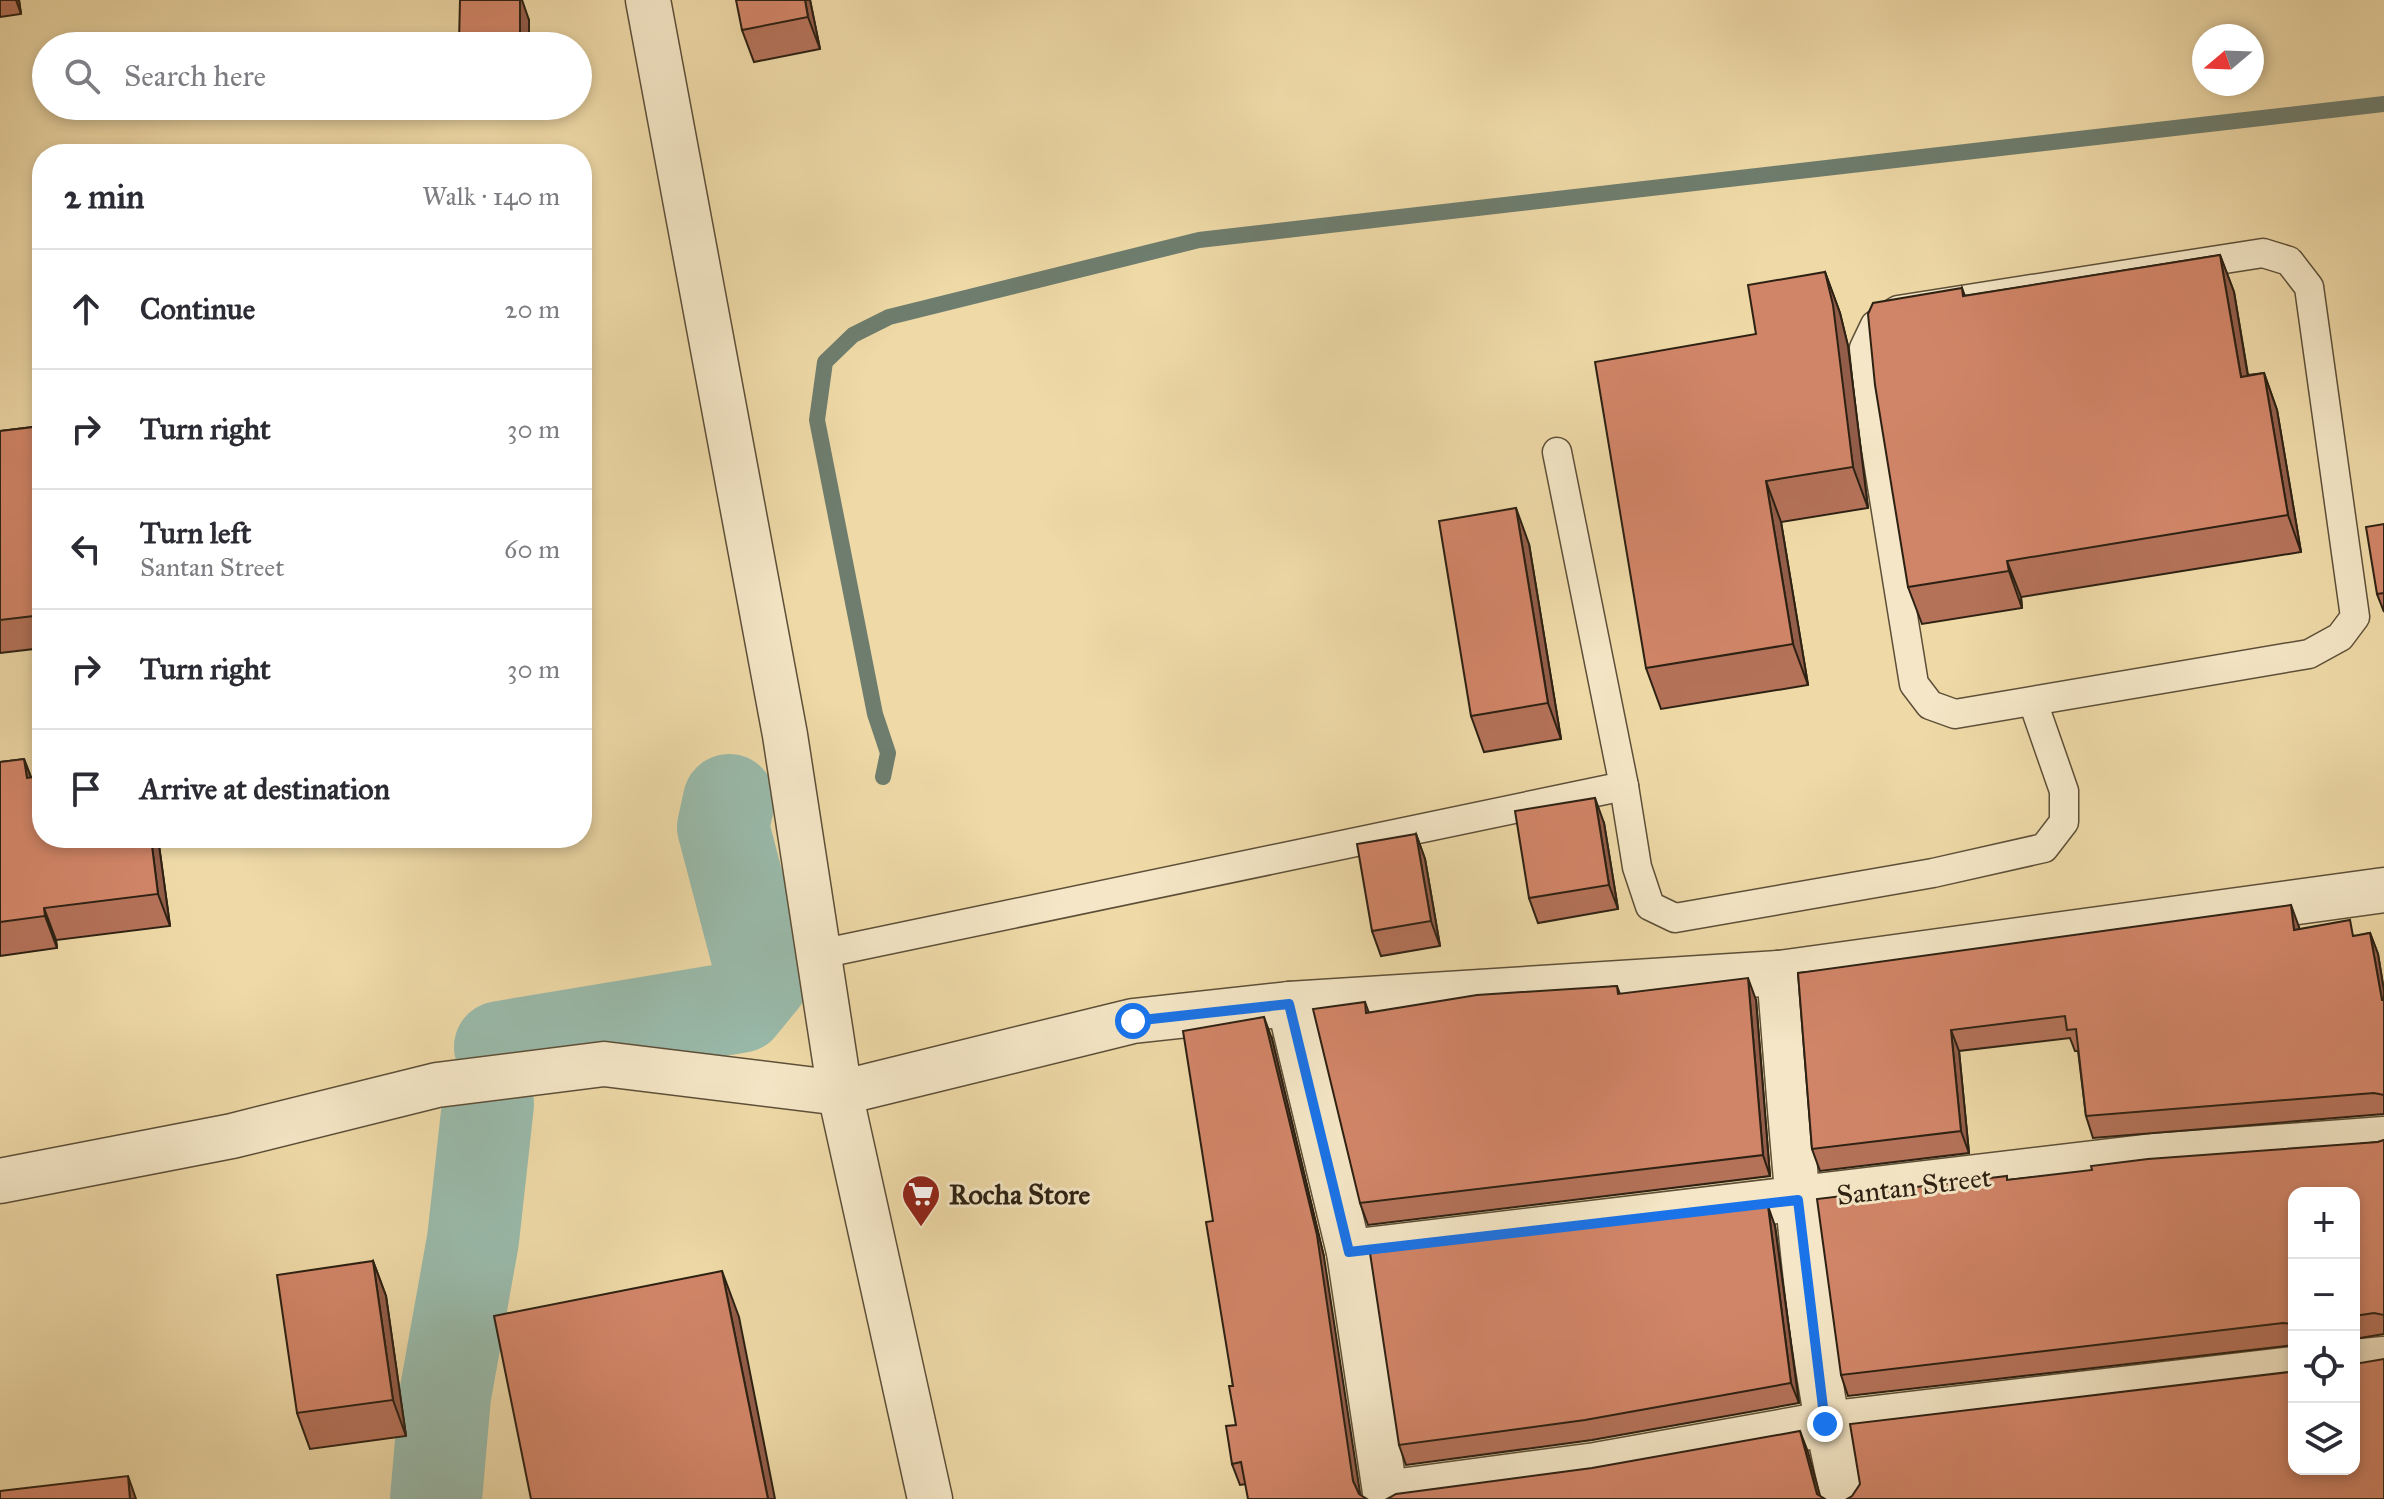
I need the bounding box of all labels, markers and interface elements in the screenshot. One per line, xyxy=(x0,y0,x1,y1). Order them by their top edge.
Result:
north arrow xyxy=(2192,24,2264,96)
search box xyxy=(32,32,592,120)
icon: search xyxy=(60,54,104,98)
text: Search here xyxy=(124,58,266,94)
text: 2 min xyxy=(64,176,144,217)
text: Walk · 140 m xyxy=(422,180,560,212)
icon: ahead xyxy=(64,287,108,331)
text: Continue xyxy=(140,291,255,327)
text: 20 m xyxy=(505,293,560,325)
icon: right xyxy=(64,407,108,451)
text: Turn right xyxy=(140,411,271,447)
text: 30 m xyxy=(507,413,560,445)
text: Turn left xyxy=(140,515,251,551)
icon: left xyxy=(64,527,108,571)
text: 60 m xyxy=(504,533,560,565)
text: Santan Street xyxy=(140,551,284,583)
icon: right xyxy=(64,647,108,691)
text: Turn right xyxy=(140,651,271,687)
text: 30 m xyxy=(507,653,560,685)
icon: arrive xyxy=(64,767,108,811)
text: Arrive at destination xyxy=(140,771,390,807)
route start xyxy=(1115,1003,1151,1039)
street label: Santan Street xyxy=(1835,1159,1993,1213)
supermarket icon: Rocha Store xyxy=(900,1173,942,1228)
place label: Rocha Store xyxy=(949,1177,1091,1212)
map controls xyxy=(2288,1187,2360,1475)
button: + xyxy=(2288,1187,2360,1259)
button: − xyxy=(2288,1259,2360,1331)
button: locate xyxy=(2288,1331,2360,1403)
button: layers xyxy=(2288,1403,2360,1475)
route end xyxy=(1807,1406,1843,1442)

